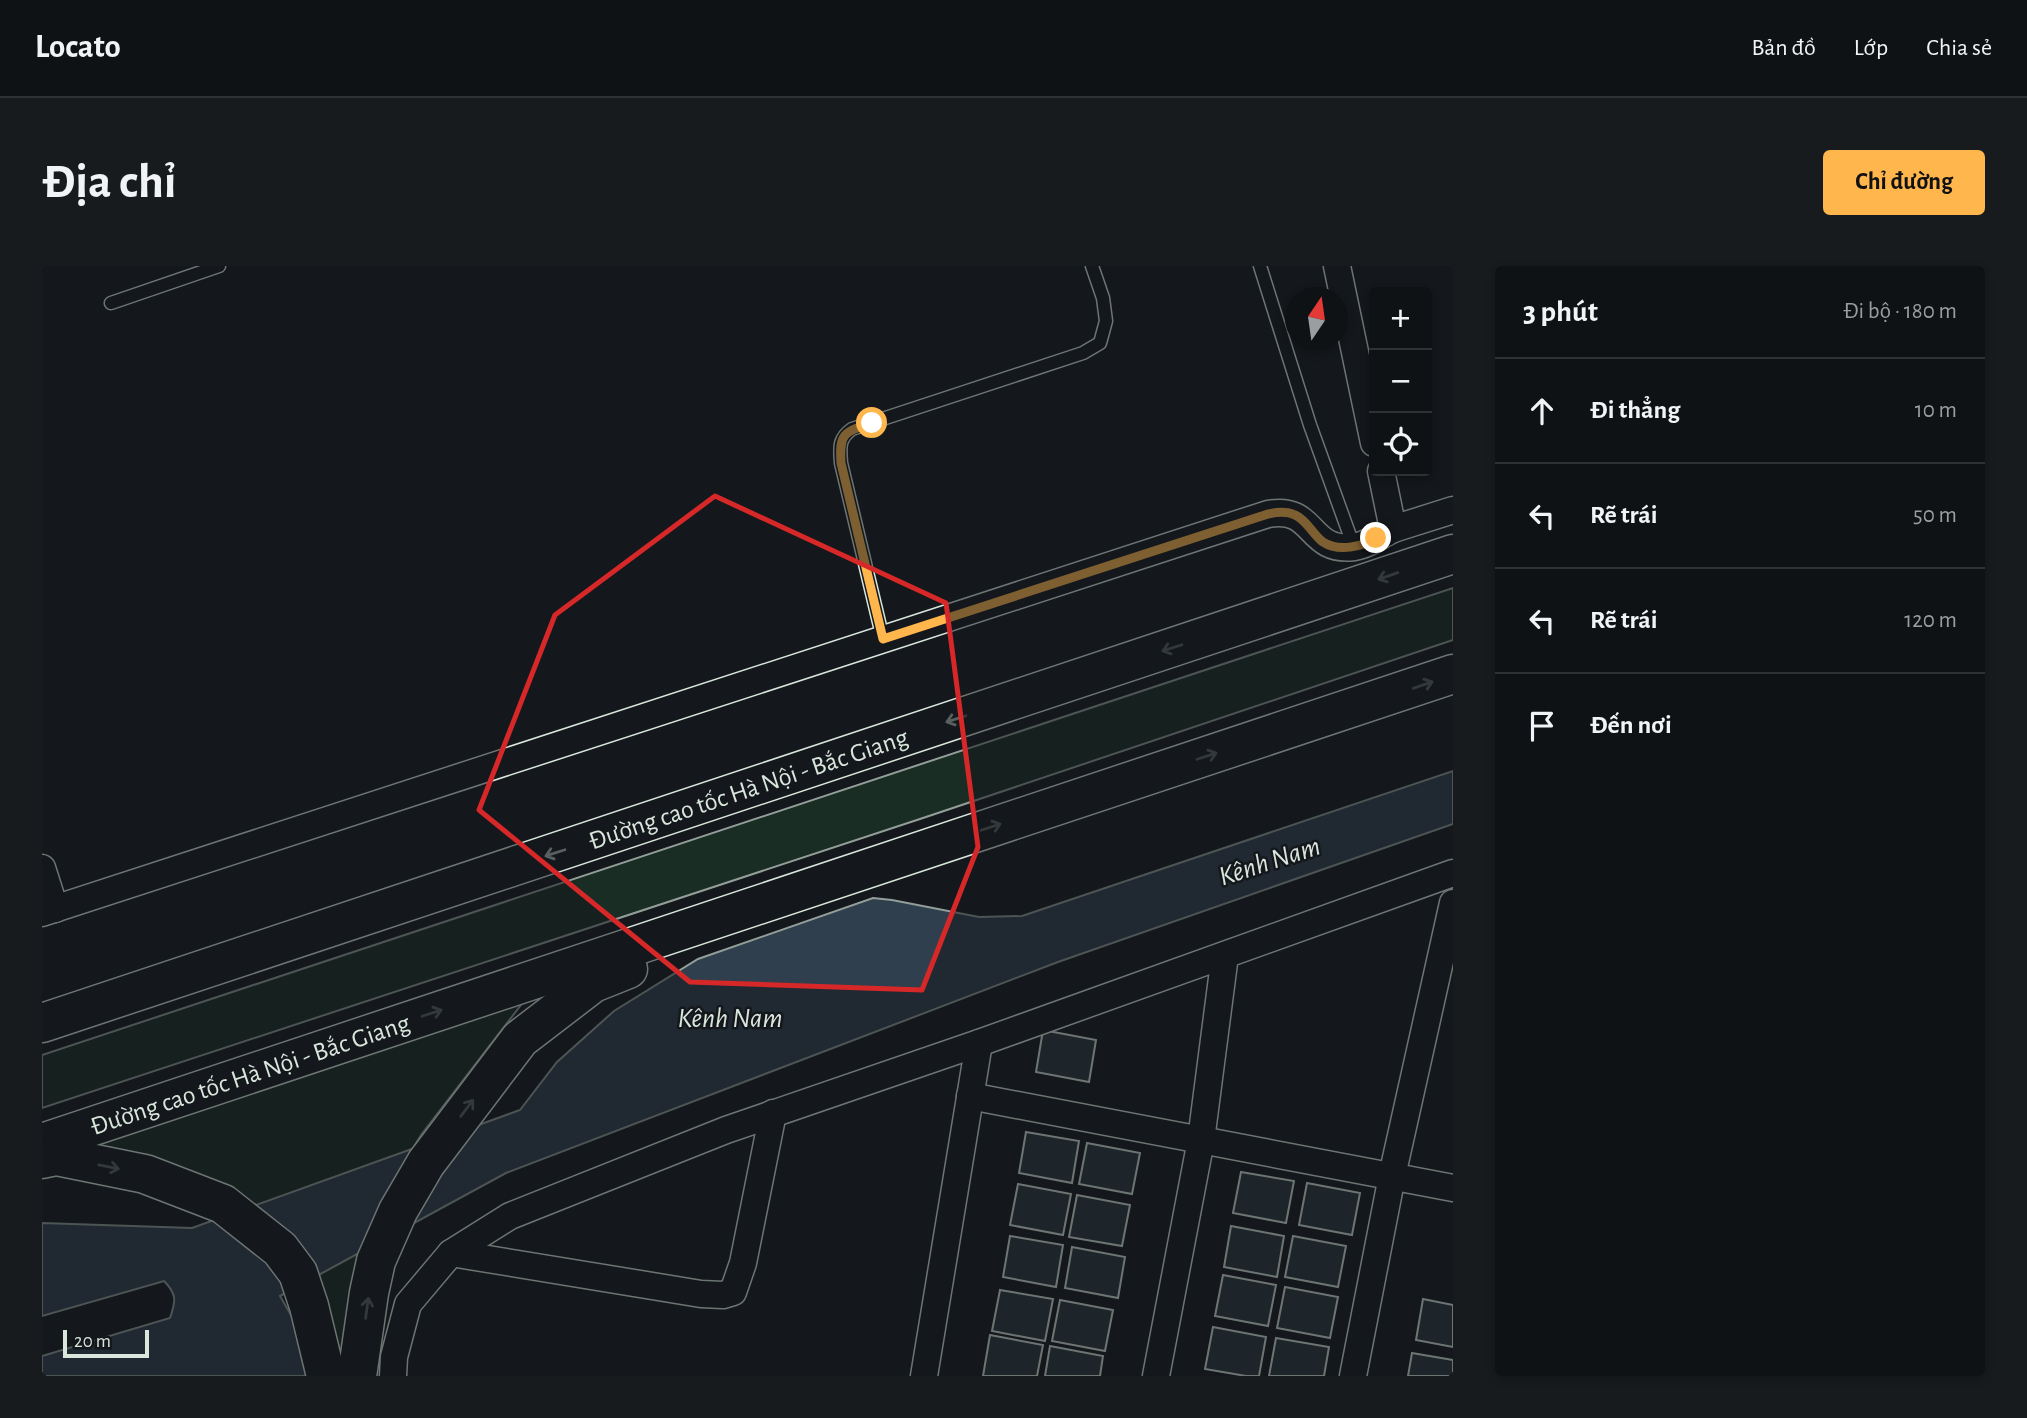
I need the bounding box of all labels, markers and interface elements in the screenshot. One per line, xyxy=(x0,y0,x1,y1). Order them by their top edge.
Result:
text: Locato xyxy=(35,31,121,64)
text: Bản đồ xyxy=(1751,36,1816,60)
text: Lớp xyxy=(1854,36,1888,60)
text: Chia sẻ xyxy=(1926,36,1992,60)
button: Chỉ đường xyxy=(1823,150,1985,215)
text: Địa chỉ xyxy=(42,158,177,207)
north arrow xyxy=(1285,287,1348,350)
map controls xyxy=(1369,287,1432,476)
button: + xyxy=(1369,287,1432,350)
text: 3 phút xyxy=(1523,297,1598,327)
text: Đi bộ · 180 m xyxy=(1843,300,1957,323)
button: − xyxy=(1369,350,1432,413)
icon: ahead xyxy=(1523,392,1561,430)
text: Đi thẳng xyxy=(1590,397,1680,423)
text: 10 m xyxy=(1915,399,1957,422)
route start xyxy=(856,407,887,438)
button: locate xyxy=(1369,413,1432,476)
icon: left xyxy=(1523,497,1561,535)
text: Rẽ trái xyxy=(1590,502,1658,528)
text: 50 m xyxy=(1913,504,1957,527)
route end xyxy=(1360,522,1391,553)
one-way arrow xyxy=(1378,571,1400,583)
icon: left xyxy=(1523,602,1561,640)
text: Rẽ trái xyxy=(1590,607,1658,633)
text: 120 m xyxy=(1904,609,1957,632)
one-way arrow xyxy=(1162,643,1184,655)
one-way arrow xyxy=(1411,678,1433,690)
icon: arrive xyxy=(1523,707,1561,745)
text: Đến nơi xyxy=(1590,712,1672,738)
one-way arrow xyxy=(946,714,968,726)
street label: Đường cao tốc Hà Nội - Bắc Giang xyxy=(585,724,912,854)
one-way arrow xyxy=(1195,749,1217,761)
one-way arrow xyxy=(979,820,1001,833)
water label: Kênh Nam xyxy=(1215,832,1324,891)
one-way arrow xyxy=(544,848,566,860)
water label: Kênh Nam xyxy=(677,1005,783,1033)
one-way arrow xyxy=(421,1006,443,1018)
street label: Đường cao tốc Hà Nội - Bắc Giang xyxy=(87,1010,413,1140)
one-way arrow xyxy=(460,1099,475,1118)
one-way arrow xyxy=(97,1160,120,1174)
one-way arrow xyxy=(360,1298,373,1320)
scale bar xyxy=(63,1327,149,1359)
text: 20 m xyxy=(74,1332,111,1351)

